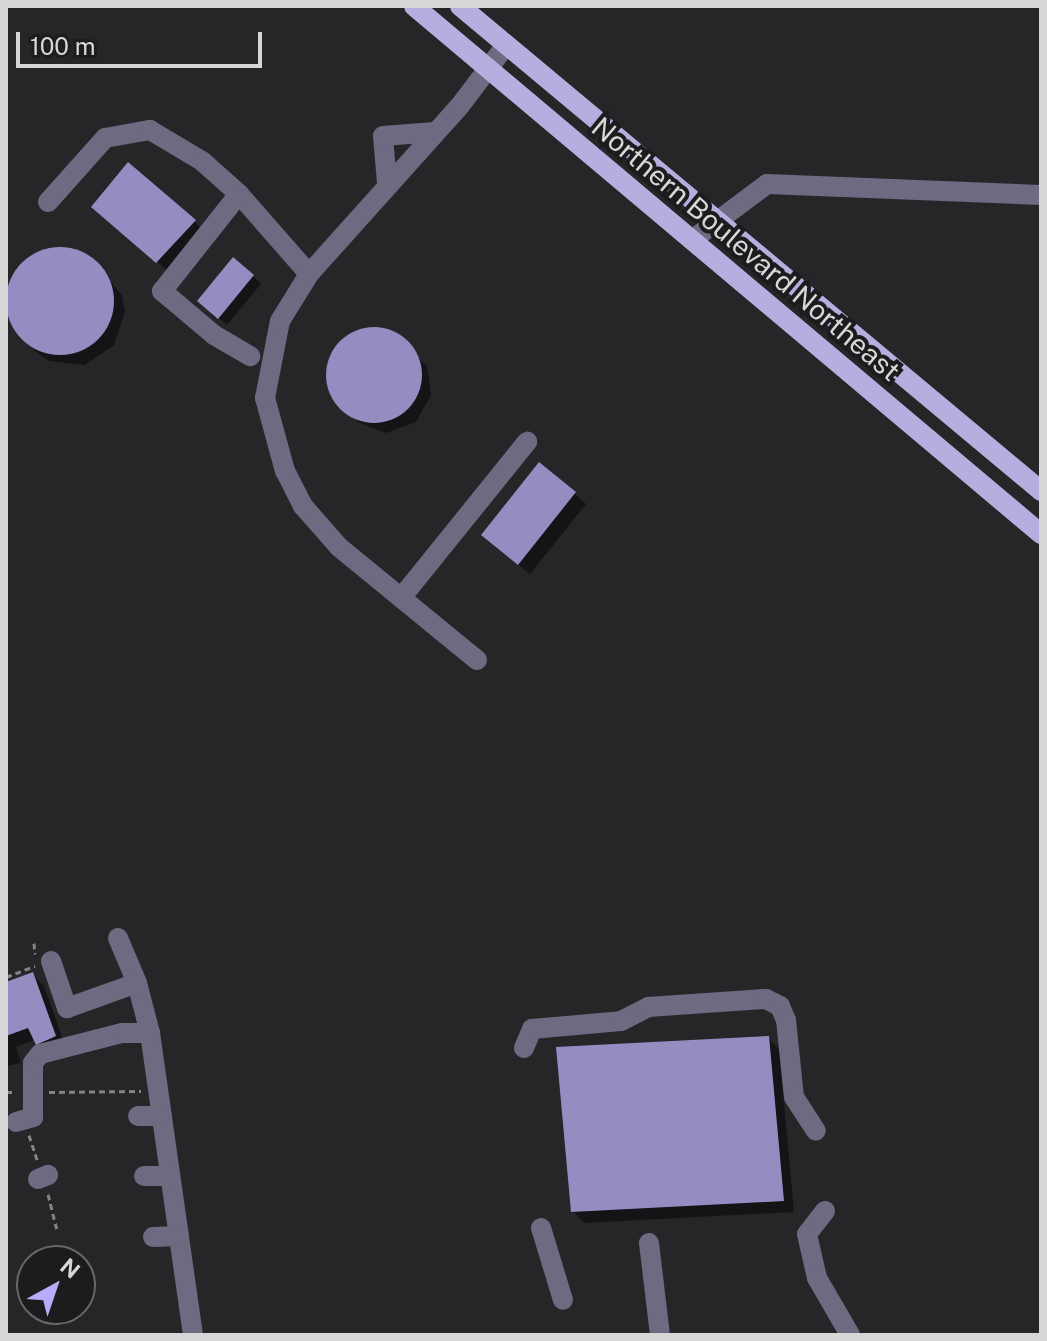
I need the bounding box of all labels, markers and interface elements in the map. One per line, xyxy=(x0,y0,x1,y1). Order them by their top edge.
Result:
scale bar xyxy=(20,16,266,66)
text: 100 m xyxy=(30,32,96,60)
street label: Northern Boulevard Northeast xyxy=(585,110,907,388)
north arrow xyxy=(16,1245,96,1325)
text: N xyxy=(55,1253,85,1284)

